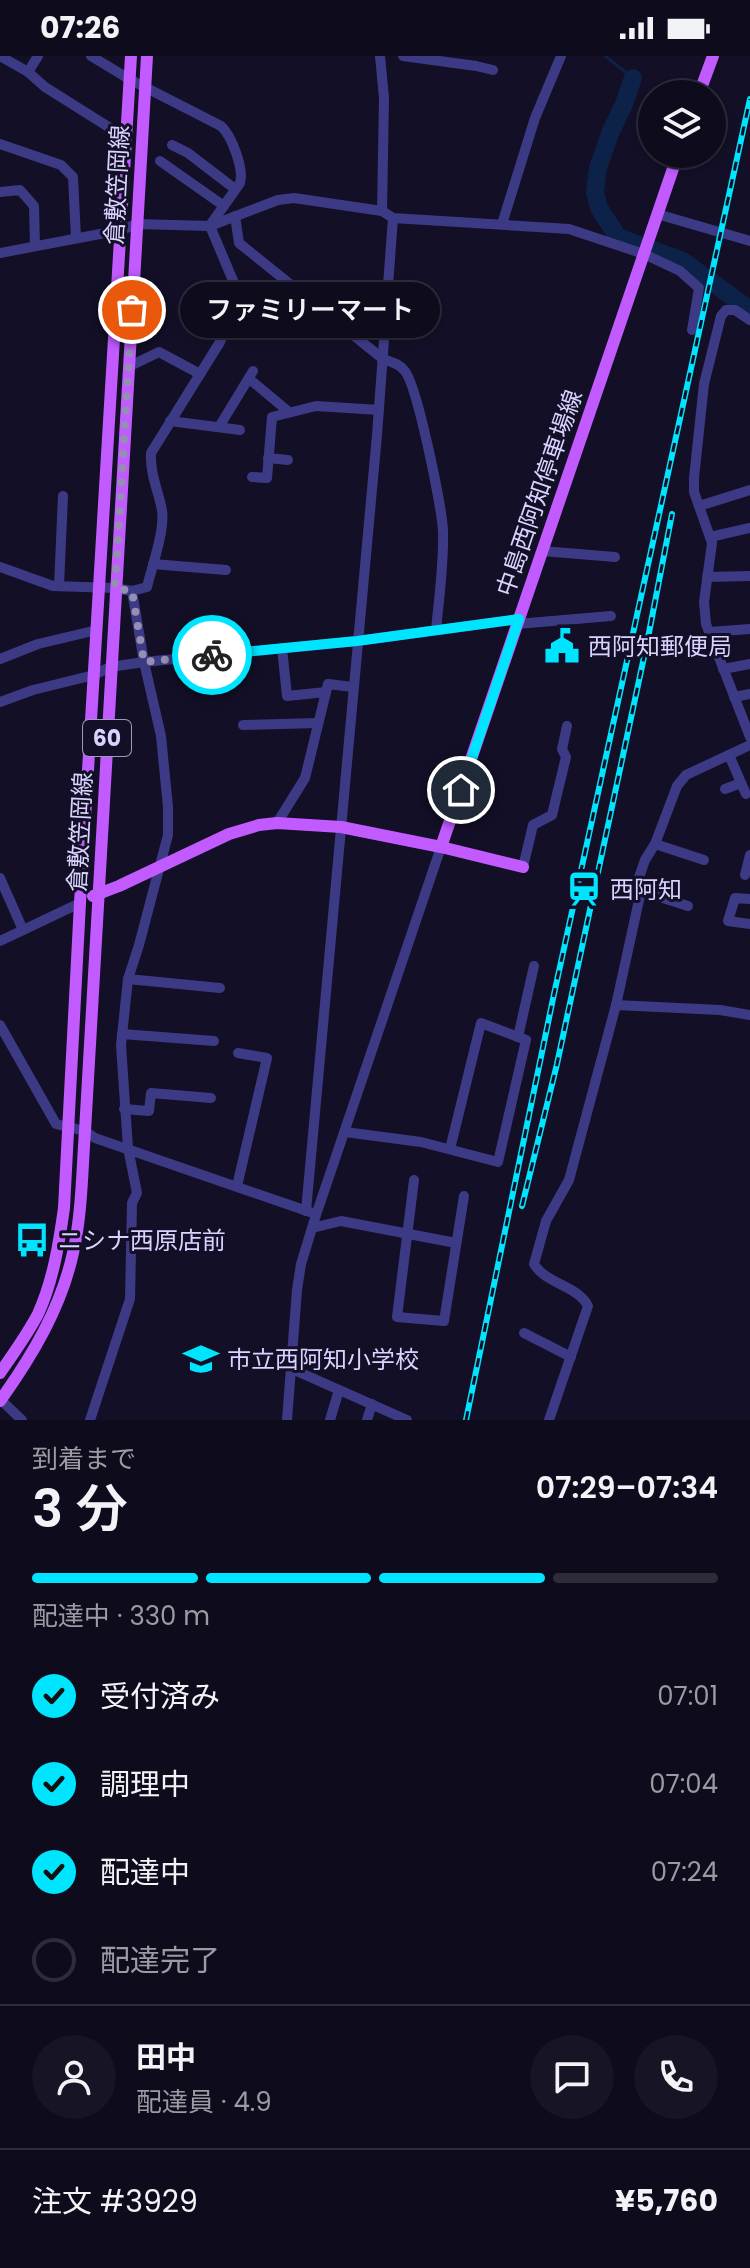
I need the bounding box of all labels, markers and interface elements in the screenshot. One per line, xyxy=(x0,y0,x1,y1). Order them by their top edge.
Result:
text: 07:26 xyxy=(40,6,120,49)
map controls xyxy=(638,80,726,168)
button: layers xyxy=(638,80,726,168)
street label: 倉敷笠岡線 xyxy=(97,124,137,246)
pin xyxy=(98,276,166,344)
callout: ファミリーマート xyxy=(180,282,440,338)
icon: bag xyxy=(110,288,154,332)
text: ファミリーマート xyxy=(206,292,414,328)
street label: 中島西阿知停車場線 xyxy=(488,386,590,600)
courier xyxy=(172,615,252,695)
public building icon: 西阿知郵便局 xyxy=(543,627,581,665)
place label: 西阿知郵便局 xyxy=(588,630,732,663)
icon: bike xyxy=(190,633,234,677)
road number: 60 xyxy=(83,720,131,756)
pin xyxy=(427,756,495,824)
icon: home xyxy=(439,768,483,812)
street label: 倉敷笠岡線 xyxy=(60,771,100,893)
station icon: 西阿知 xyxy=(565,870,603,908)
place label: 西阿知 xyxy=(610,873,682,906)
bus stop icon: ニシナ西原店前 xyxy=(13,1221,51,1259)
place label: ニシナ西原店前 xyxy=(58,1224,226,1257)
school or university icon: 市立西阿知小学校 xyxy=(182,1340,220,1378)
place label: 市立西阿知小学校 xyxy=(227,1343,419,1376)
text: 到着まで xyxy=(32,1441,136,1477)
text: 07:29–07:34 xyxy=(536,1466,718,1509)
text: 3 分 xyxy=(32,1472,128,1545)
text: 配達中 · 330 m xyxy=(32,1598,210,1634)
icon: check xyxy=(32,1674,76,1718)
text: 受付済み xyxy=(100,1675,220,1718)
text: 07:01 xyxy=(657,1678,718,1714)
icon: check xyxy=(32,1762,76,1806)
text: 調理中 xyxy=(100,1763,190,1806)
text: 07:04 xyxy=(649,1766,718,1802)
icon: check xyxy=(32,1850,76,1894)
text: 配達中 xyxy=(100,1851,190,1894)
text: 07:24 xyxy=(651,1854,718,1890)
text: 配達完了 xyxy=(100,1939,220,1982)
button: person xyxy=(32,2035,116,2119)
button: chat xyxy=(530,2035,614,2119)
button: phone xyxy=(634,2035,718,2119)
text: 田中 xyxy=(136,2036,196,2079)
text: 配達員 · 4.9 xyxy=(136,2084,272,2120)
text: ¥5,760 xyxy=(615,2179,718,2222)
text: 注文 #3929 xyxy=(32,2180,198,2223)

